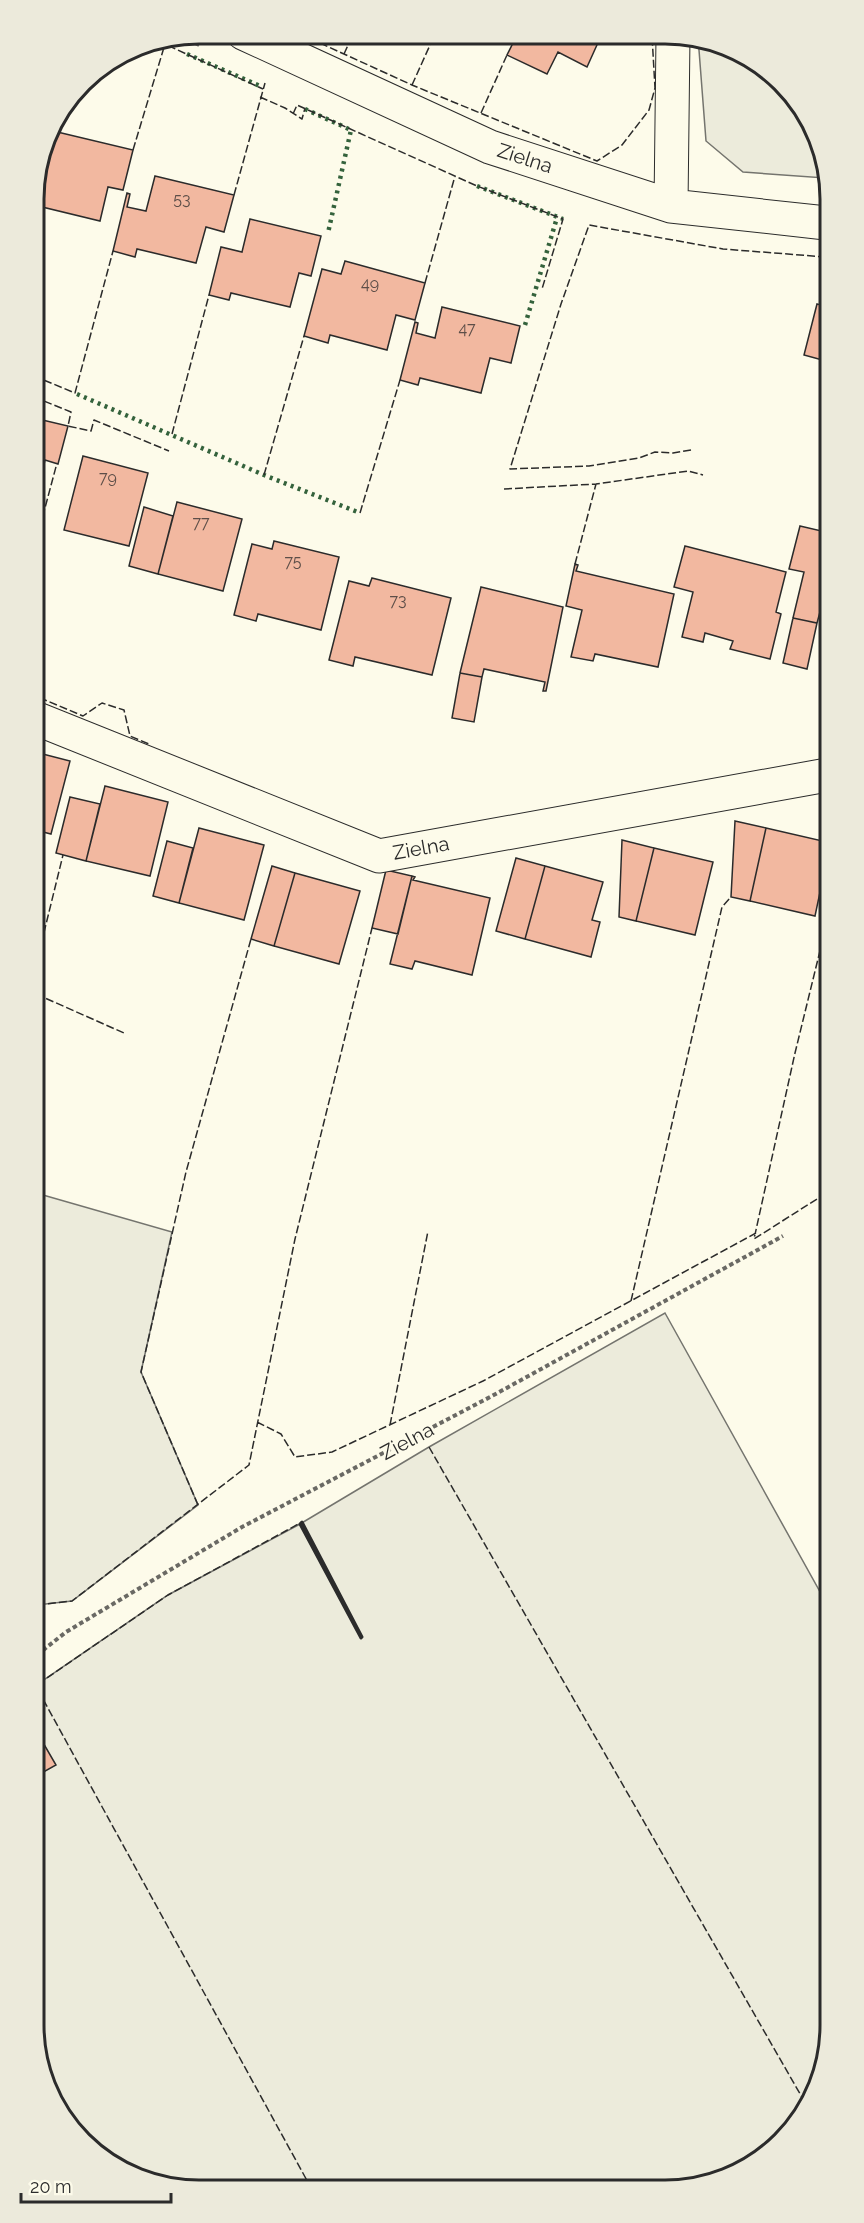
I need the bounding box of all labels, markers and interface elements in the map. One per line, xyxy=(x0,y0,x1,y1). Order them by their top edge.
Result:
street label: Zielna xyxy=(494,138,556,178)
house number: 53 xyxy=(173,190,191,209)
house number: 49 xyxy=(361,274,379,293)
house number: 47 xyxy=(458,319,476,338)
house number: 79 xyxy=(99,468,117,487)
house number: 77 xyxy=(192,513,210,532)
house number: 75 xyxy=(284,552,302,571)
house number: 73 xyxy=(389,591,407,610)
street label: Zielna xyxy=(391,831,451,865)
street label: Zielna xyxy=(376,1417,438,1465)
scale bar xyxy=(21,2166,171,2204)
text: 20 m xyxy=(30,2176,72,2197)

